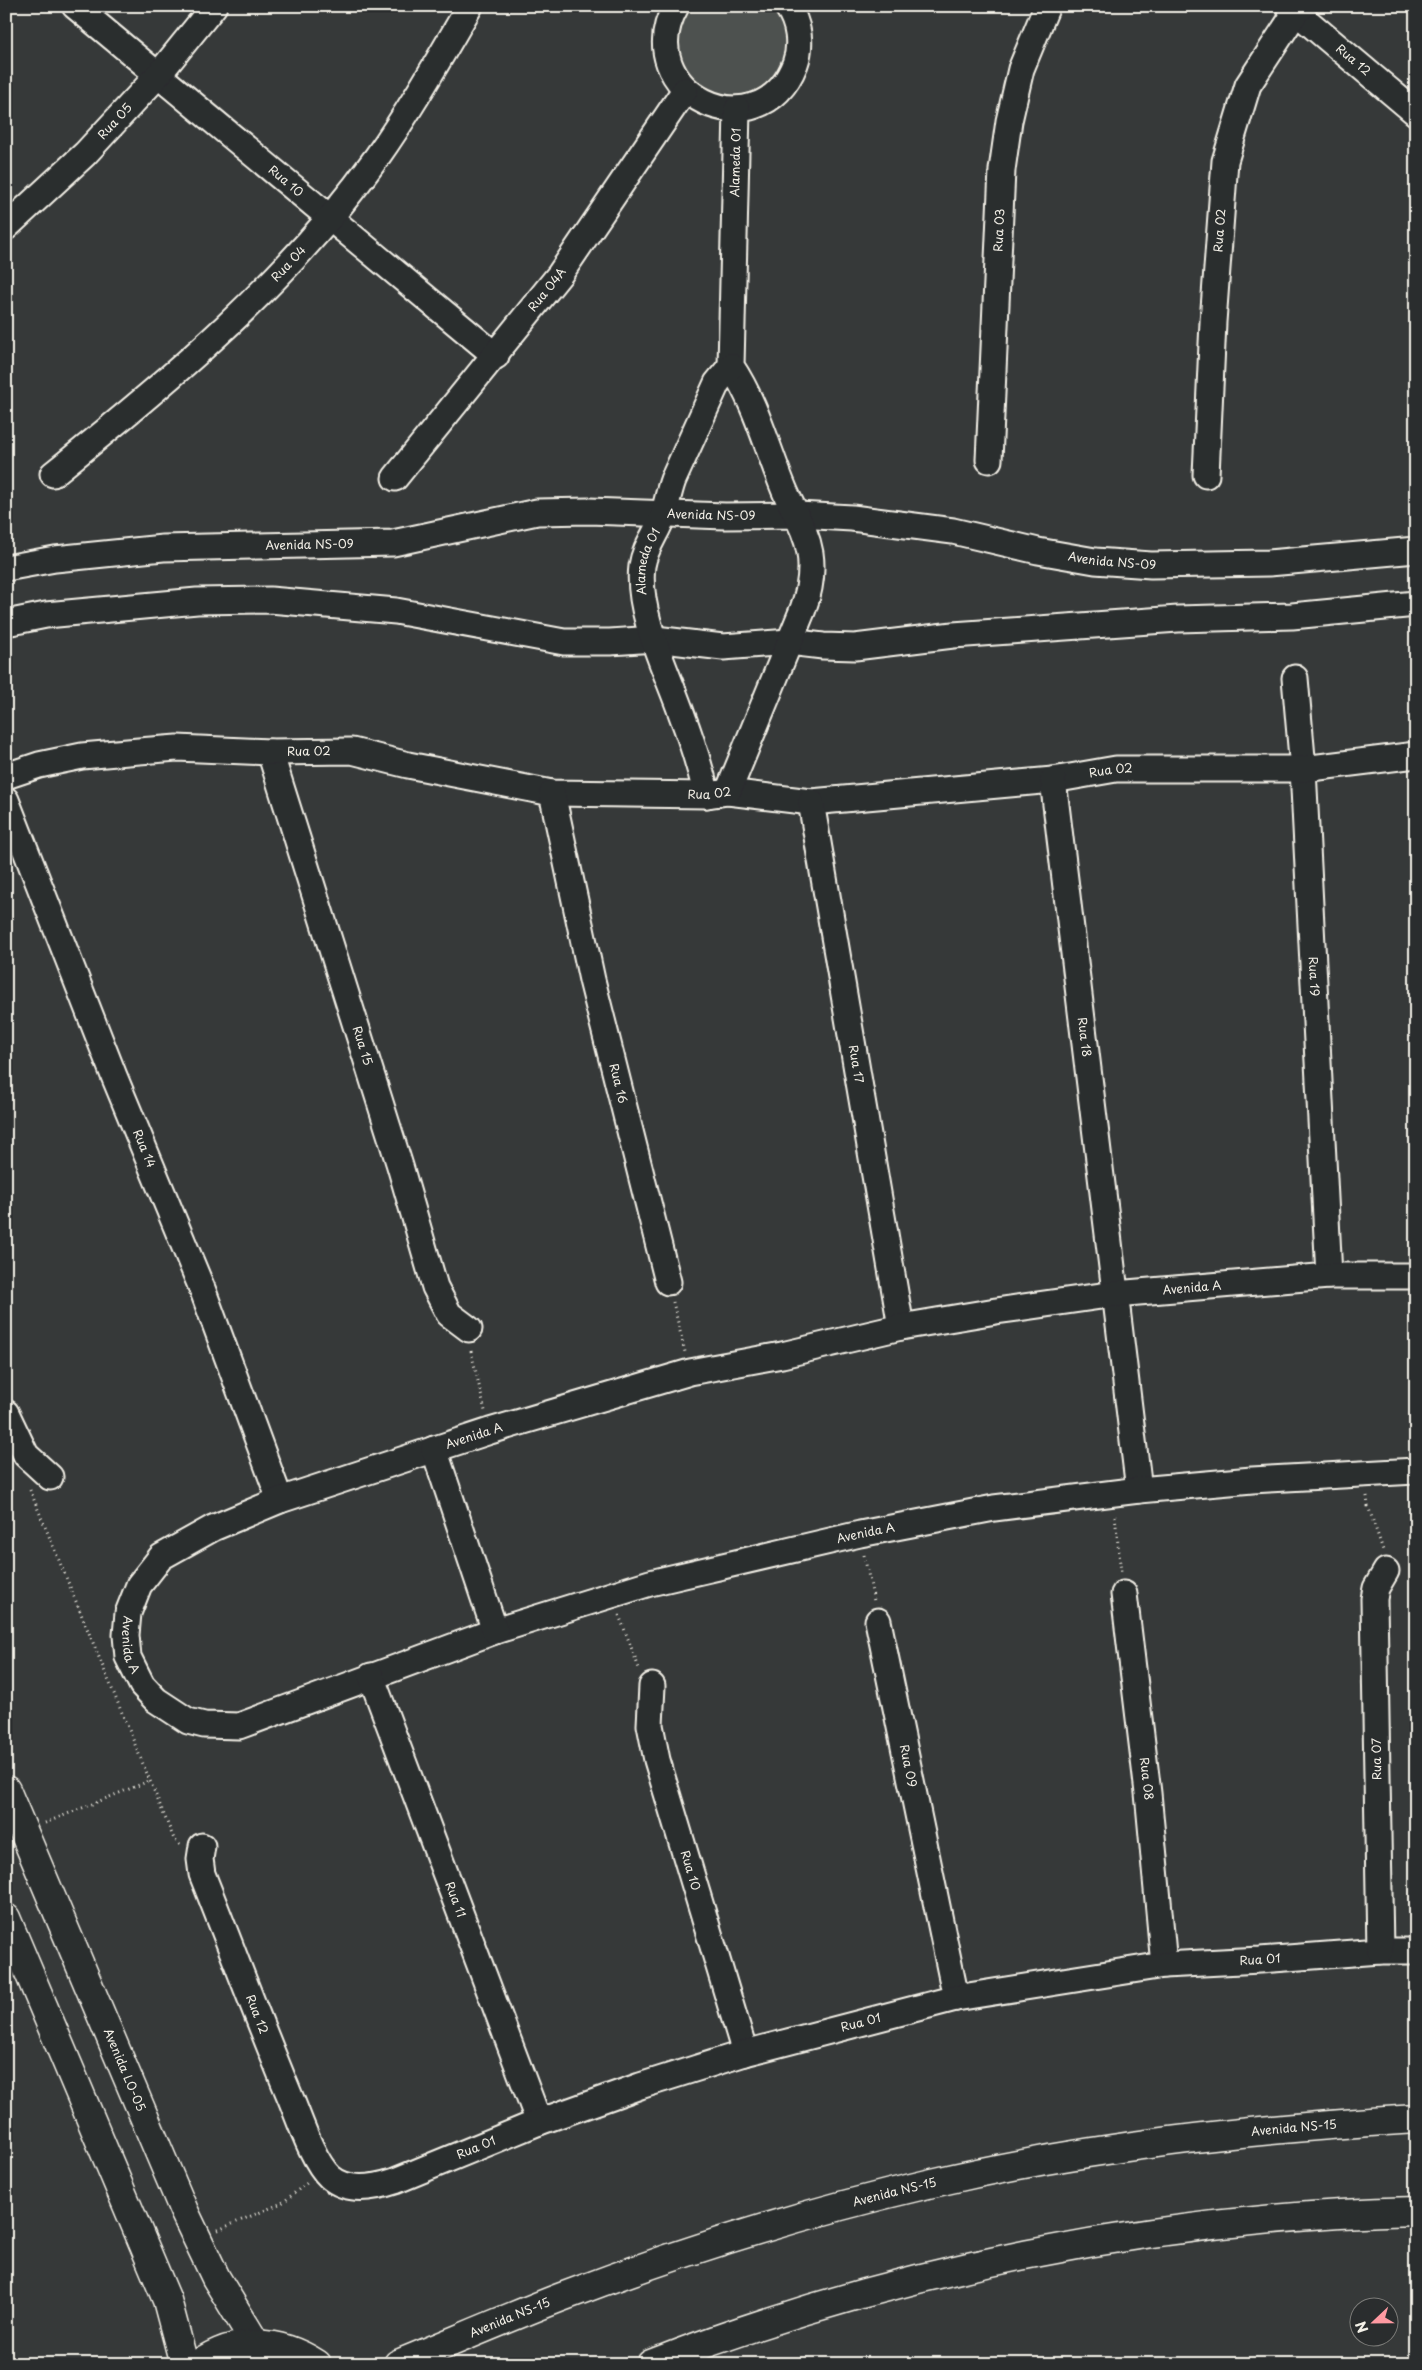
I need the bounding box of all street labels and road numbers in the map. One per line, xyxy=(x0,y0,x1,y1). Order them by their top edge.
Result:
street label: Rua 12 xyxy=(1332,39,1375,79)
street label: Rua 05 xyxy=(93,99,136,143)
street label: Alameda 01 xyxy=(725,127,745,197)
street label: Rua 10 xyxy=(265,160,308,201)
street label: Rua 03 xyxy=(988,208,1008,252)
street label: Rua 02 xyxy=(1208,208,1229,253)
street label: Rua 04 xyxy=(267,241,310,285)
street label: Rua 04A xyxy=(523,263,570,315)
street label: Avenida NS-09 xyxy=(667,504,756,524)
street label: Alameda 01 xyxy=(631,524,664,596)
street label: Avenida NS-09 xyxy=(265,534,354,554)
street label: Avenida NS-09 xyxy=(1067,546,1156,573)
street label: Rua 02 xyxy=(287,741,331,760)
street label: Rua 02 xyxy=(1087,759,1133,782)
street label: Rua 02 xyxy=(687,782,732,803)
street label: Rua 19 xyxy=(1305,956,1325,997)
street label: Rua 18 xyxy=(1074,1016,1096,1058)
street label: Rua 15 xyxy=(349,1023,378,1068)
street label: Rua 17 xyxy=(845,1043,869,1085)
street label: Rua 16 xyxy=(605,1061,633,1105)
street label: Rua 14 xyxy=(129,1126,161,1170)
street label: Avenida A xyxy=(1162,1275,1222,1299)
street label: Avenida A xyxy=(443,1417,505,1453)
street label: Avenida A xyxy=(835,1517,896,1547)
street label: Avenida A xyxy=(118,1615,145,1677)
street label: Rua 07 xyxy=(1367,1738,1385,1780)
street label: Rua 09 xyxy=(896,1743,922,1789)
street label: Rua 08 xyxy=(1136,1756,1159,1801)
street label: Rua 10 xyxy=(677,1848,706,1892)
street label: Rua 11 xyxy=(441,1879,471,1920)
street label: Rua 01 xyxy=(1239,1948,1281,1969)
street label: Rua 12 xyxy=(242,1992,274,2036)
street label: Rua 01 xyxy=(839,2008,883,2036)
street label: Avenida LO-05 xyxy=(100,2025,151,2114)
street label: Avenida NS-15 xyxy=(1250,2114,1337,2140)
street label: Rua 01 xyxy=(453,2131,498,2163)
street label: Avenida NS-15 xyxy=(850,2172,938,2210)
street label: Avenida NS-15 xyxy=(466,2292,553,2341)

